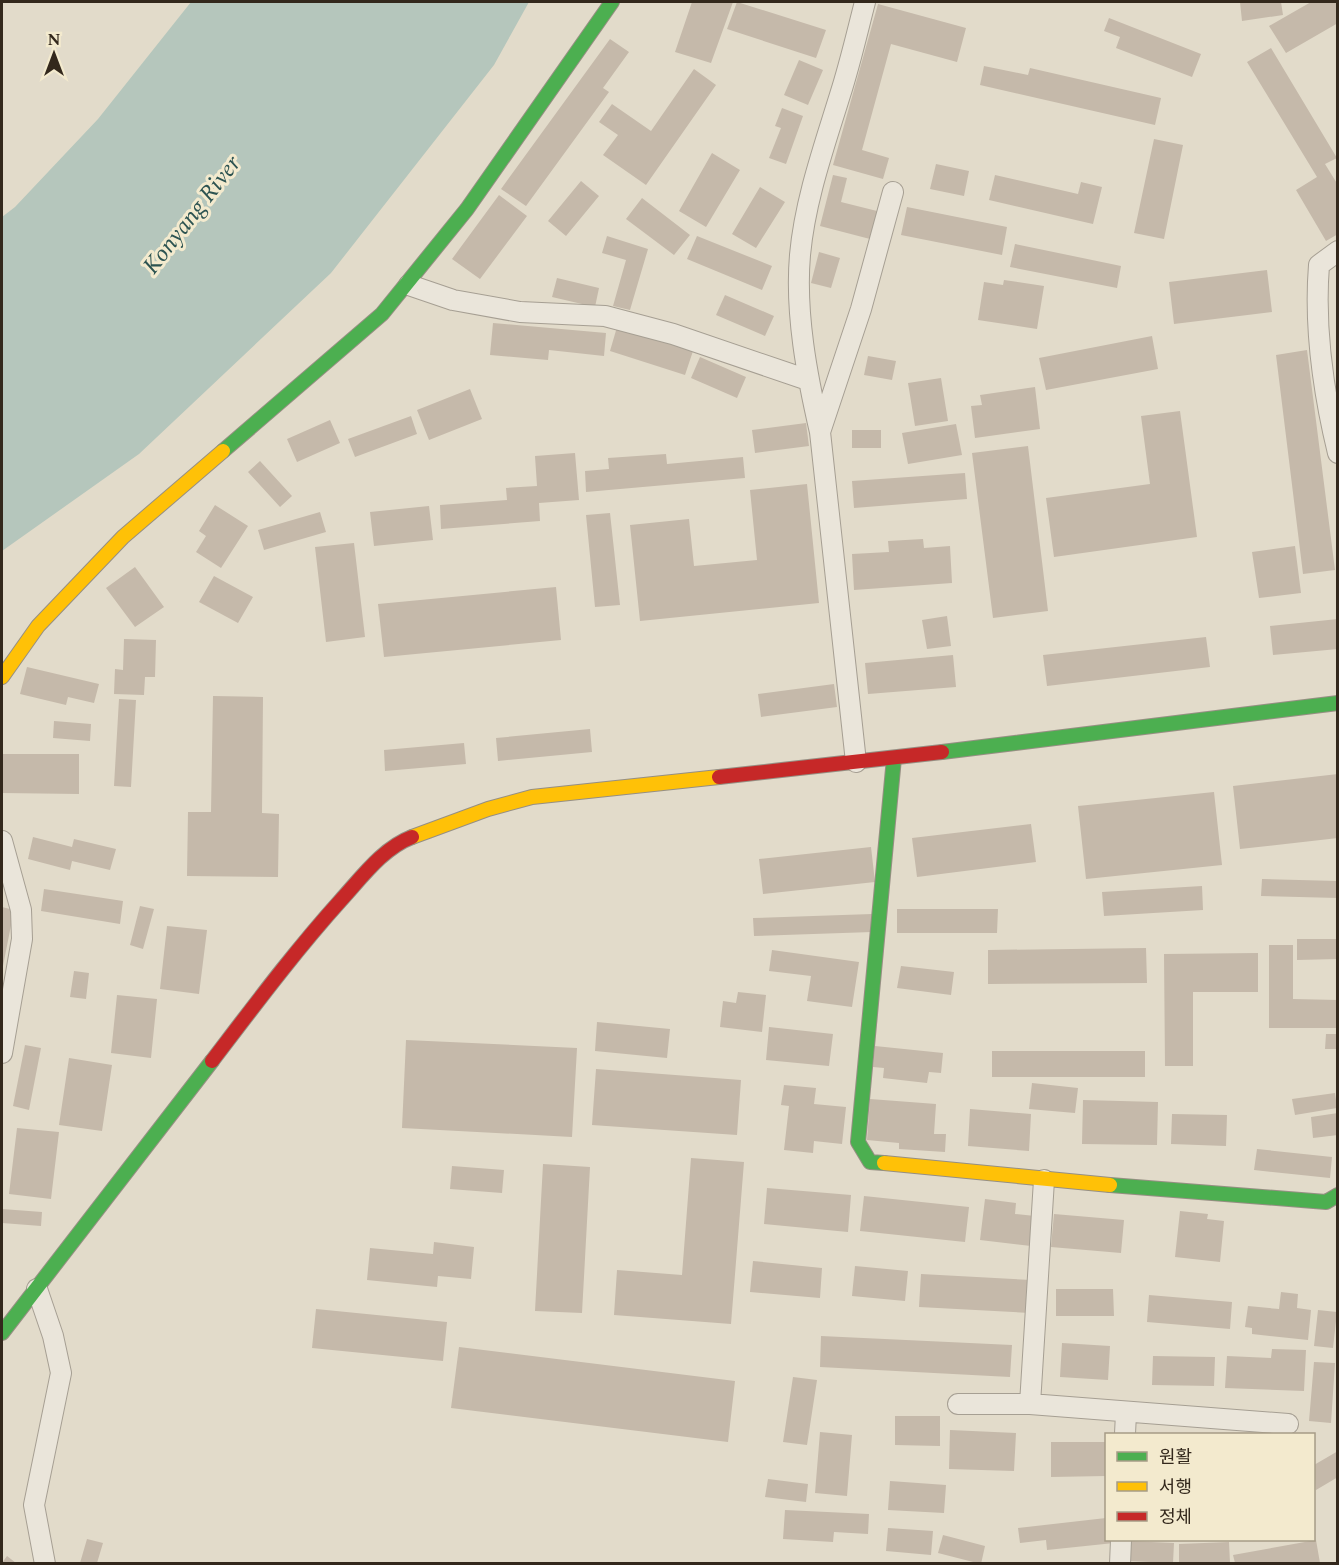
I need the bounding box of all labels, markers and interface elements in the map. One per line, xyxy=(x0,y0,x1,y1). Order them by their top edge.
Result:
north arrow xyxy=(24,24,84,84)
text: N xyxy=(47,28,61,52)
water label: Konyang River xyxy=(134,147,250,282)
legend xyxy=(1105,1433,1315,1541)
text: 원활 xyxy=(1159,1444,1192,1471)
text: 서행 xyxy=(1159,1474,1192,1501)
text: 정체 xyxy=(1159,1504,1192,1531)

